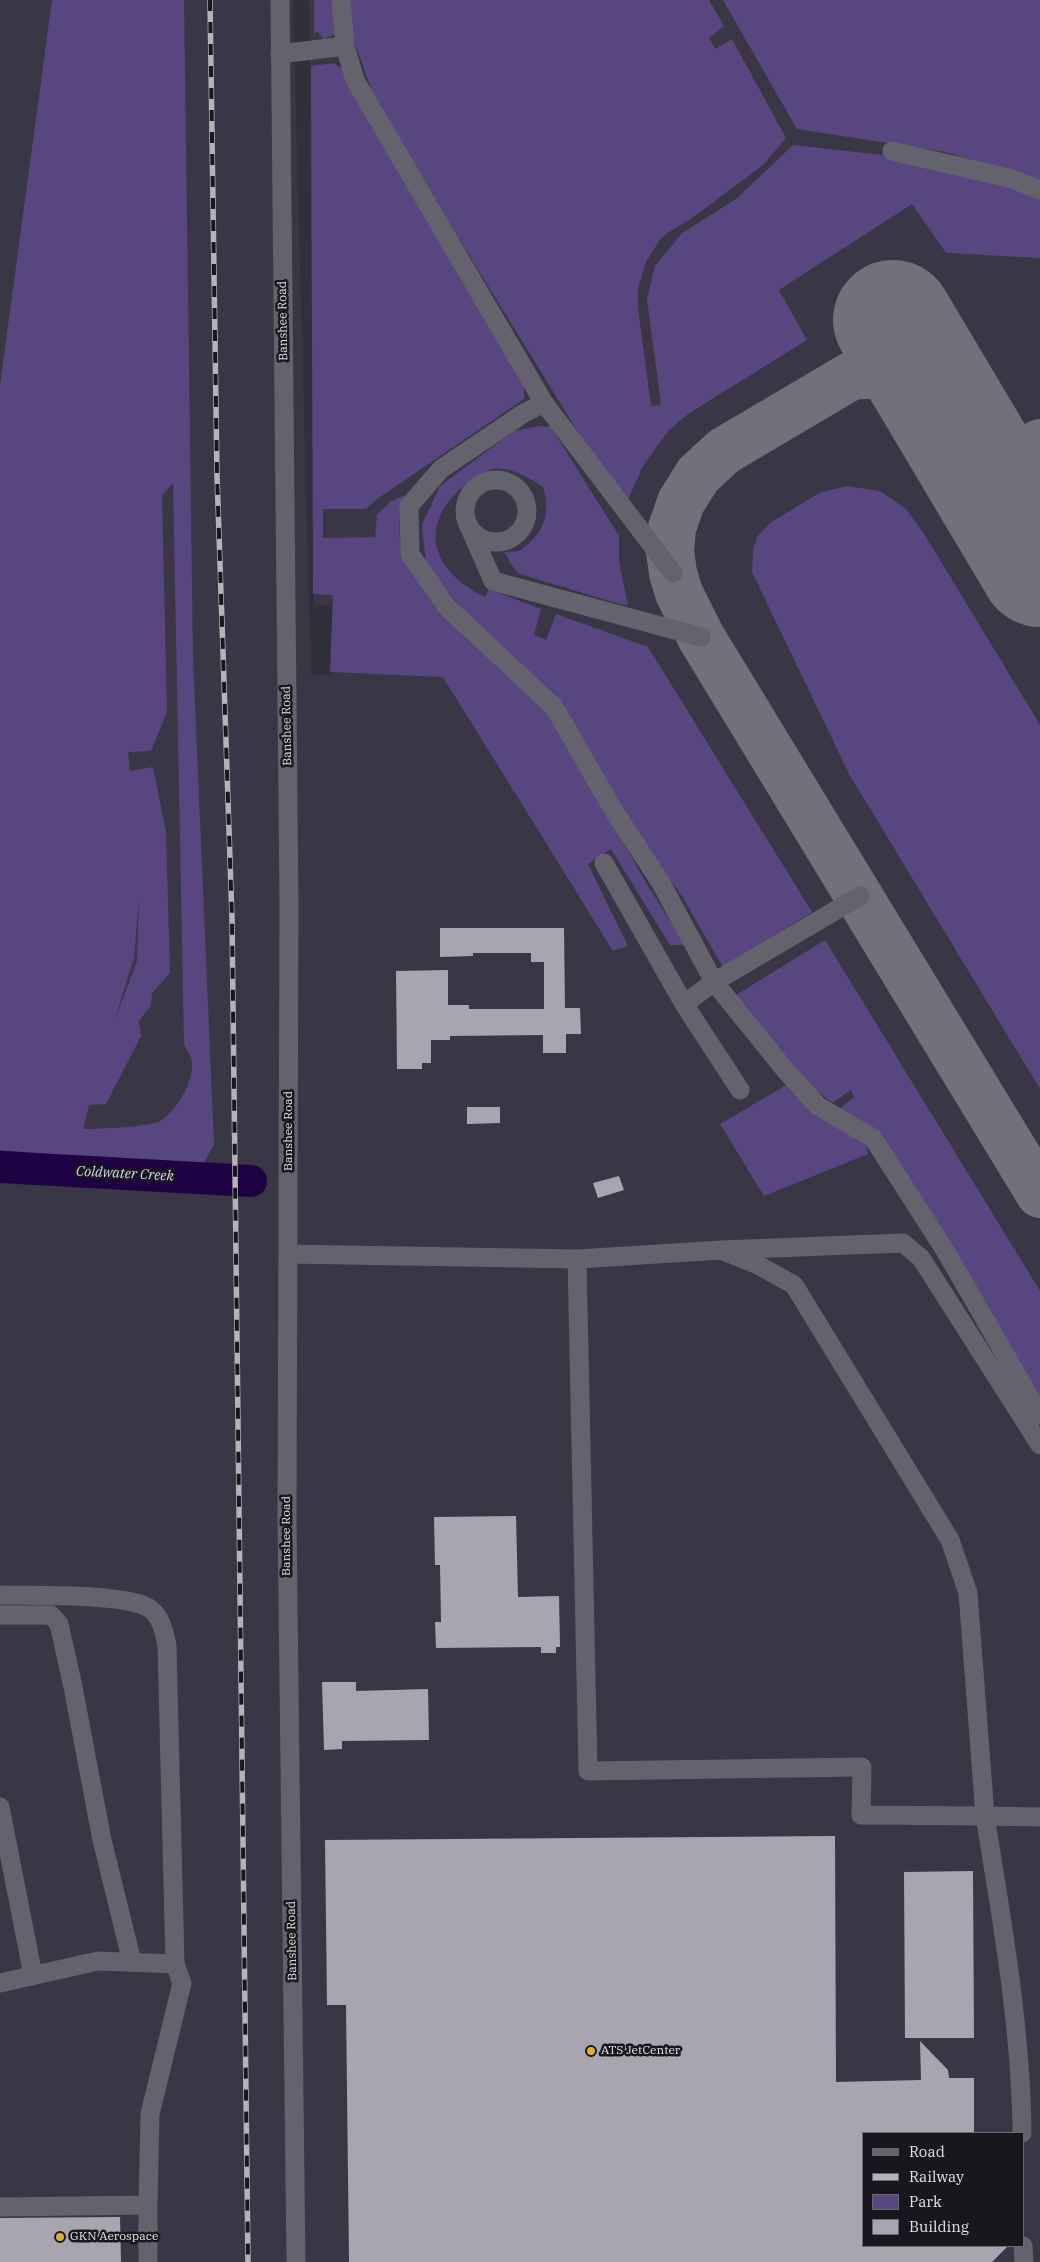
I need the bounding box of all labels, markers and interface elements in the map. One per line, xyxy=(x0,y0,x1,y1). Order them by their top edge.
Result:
street label: Banshee Road xyxy=(275,281,291,361)
street label: Banshee Road xyxy=(279,686,295,766)
street label: Banshee Road xyxy=(282,1091,296,1171)
water label: Coldwater Creek xyxy=(76,1163,174,1185)
street label: Banshee Road xyxy=(280,1496,294,1576)
street label: Banshee Road xyxy=(284,1901,300,1981)
place label: ATS JetCenter xyxy=(601,2044,680,2058)
marker: ATS JetCenter xyxy=(585,2045,597,2057)
legend xyxy=(862,2132,1025,2247)
text: Road xyxy=(909,2142,945,2161)
text: Railway xyxy=(909,2167,964,2186)
text: Park xyxy=(909,2192,942,2211)
text: Building xyxy=(909,2217,969,2236)
place label: GKN Aerospace xyxy=(70,2230,158,2244)
marker: GKN Aerospace xyxy=(54,2231,66,2243)

